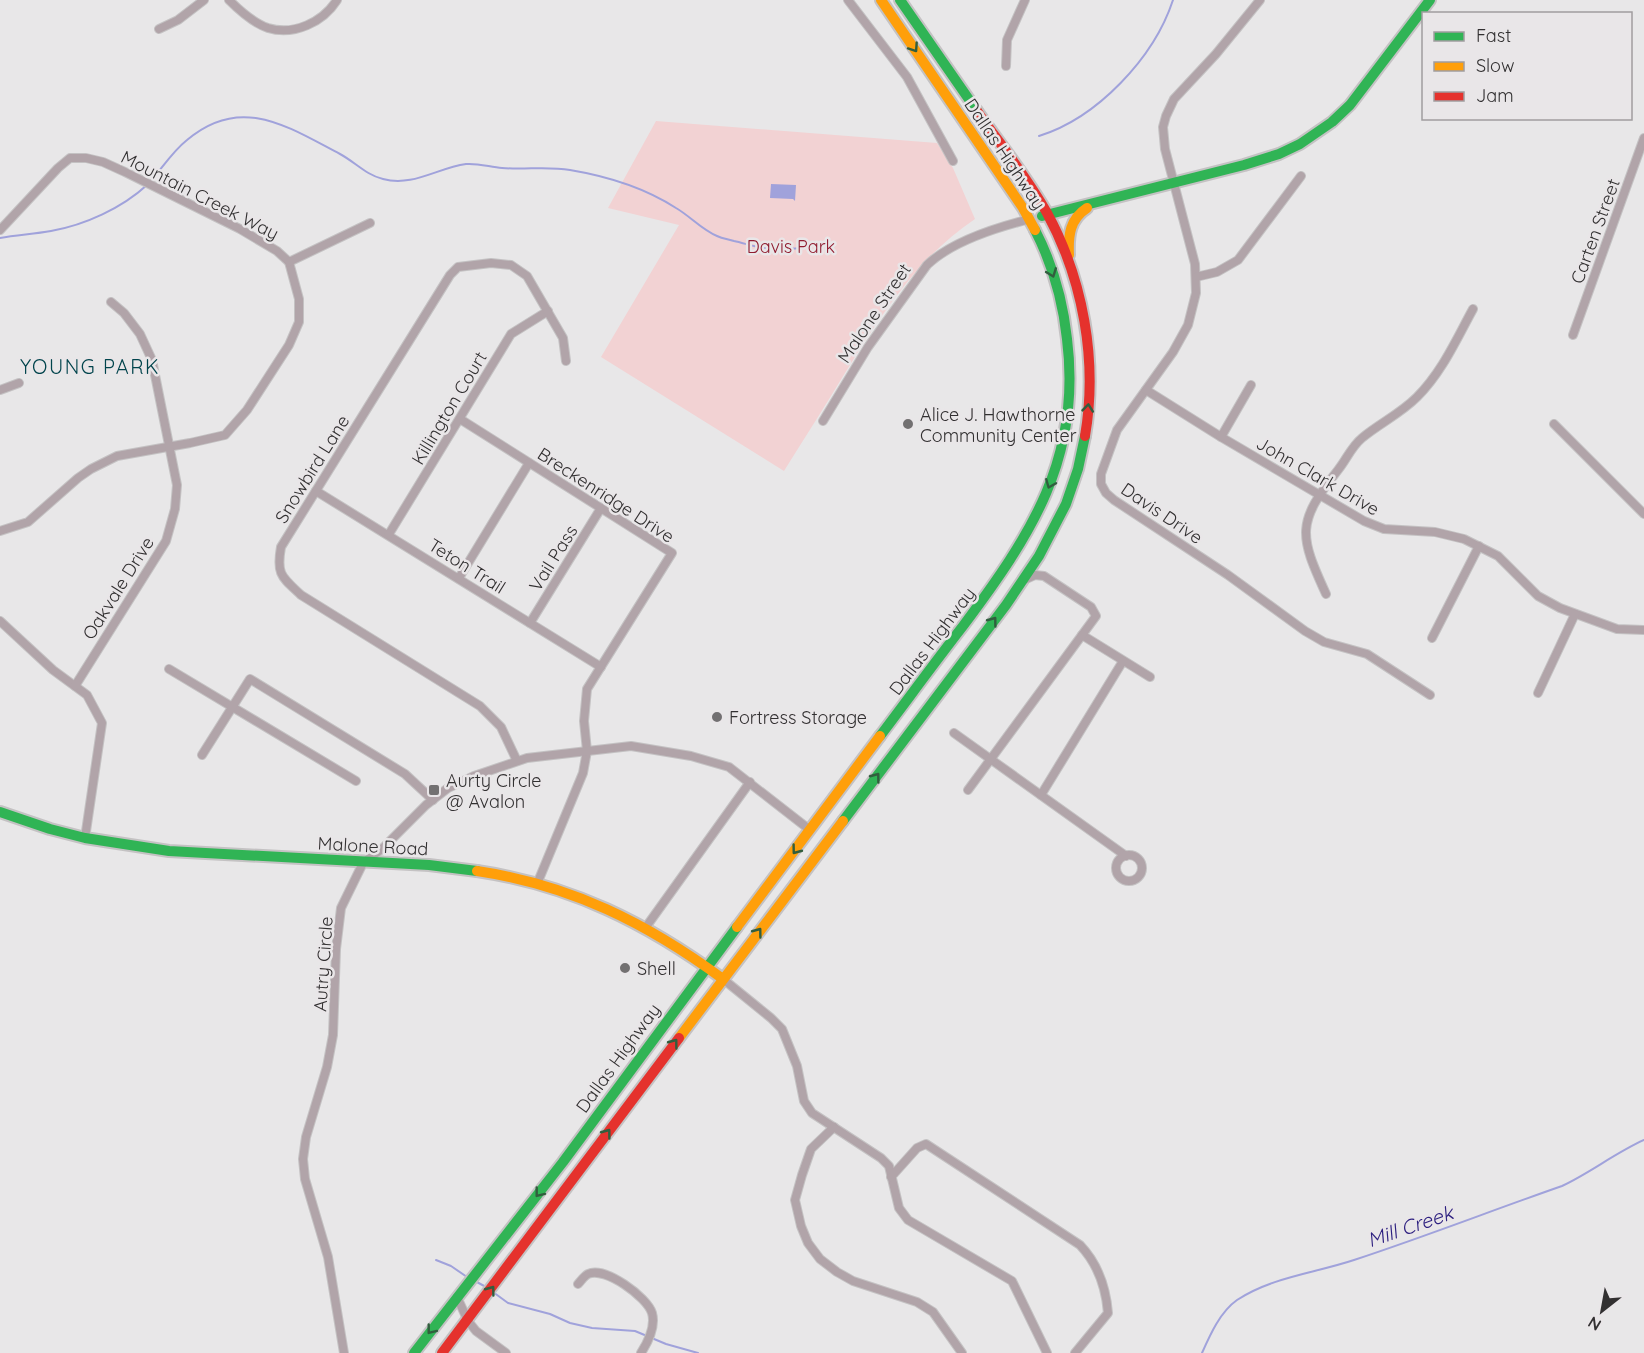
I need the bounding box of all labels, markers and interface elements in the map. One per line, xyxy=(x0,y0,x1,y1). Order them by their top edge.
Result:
legend xyxy=(1422,12,1632,120)
text: Fast xyxy=(1476,24,1511,47)
one-way arrow xyxy=(907,42,918,53)
text: Slow xyxy=(1476,54,1514,77)
text: Jam xyxy=(1476,84,1514,107)
street label: Dallas Highway xyxy=(959,94,1051,214)
street label: Mountain Creek Way xyxy=(117,145,283,245)
street label: Carten Street xyxy=(1565,175,1625,287)
park label: Davis Park xyxy=(747,235,835,258)
street label: Malone Street xyxy=(832,259,916,367)
one-way arrow xyxy=(1045,267,1058,277)
street label: Killington Court xyxy=(406,347,492,469)
district label: YOUNG PARK xyxy=(20,354,160,379)
place label: Alice J. Hawthorne Community Center xyxy=(920,403,1077,447)
one-way arrow xyxy=(1081,404,1094,413)
street label: Snowbird Lane xyxy=(270,411,354,527)
marker: Alice J. Hawthorne Community Center xyxy=(901,417,915,431)
street label: John Clark Drive xyxy=(1252,431,1384,521)
street label: Breckenridge Drive xyxy=(533,442,679,548)
street label: Davis Drive xyxy=(1117,477,1207,549)
one-way arrow xyxy=(1045,478,1057,489)
street label: Vail Pass xyxy=(524,521,582,595)
street label: Oakvale Drive xyxy=(77,532,159,644)
street label: Teton Trail xyxy=(424,533,510,599)
street label: Dallas Highway xyxy=(884,582,980,700)
one-way arrow xyxy=(986,617,997,628)
place label: Fortress Storage xyxy=(729,706,867,729)
marker: Fortress Storage xyxy=(710,710,724,724)
place label: Aurty Circle @ Avalon xyxy=(446,769,541,813)
one-way arrow xyxy=(868,772,879,783)
marker: Aurty Circle @ Avalon xyxy=(427,783,441,797)
street label: Malone Road xyxy=(317,832,429,860)
one-way arrow xyxy=(792,843,803,854)
street label: Autry Circle xyxy=(308,916,338,1012)
one-way arrow xyxy=(751,928,762,939)
place label: Shell xyxy=(637,957,676,980)
marker: Shell xyxy=(618,961,632,975)
street label: Dallas Highway xyxy=(571,999,665,1117)
one-way arrow xyxy=(667,1039,678,1050)
one-way arrow xyxy=(600,1129,611,1140)
one-way arrow xyxy=(535,1186,546,1197)
water label: Mill Creek xyxy=(1364,1199,1458,1252)
north arrow xyxy=(1572,1281,1632,1341)
one-way arrow xyxy=(483,1286,494,1297)
text: N xyxy=(1584,1312,1604,1335)
one-way arrow xyxy=(428,1324,439,1335)

